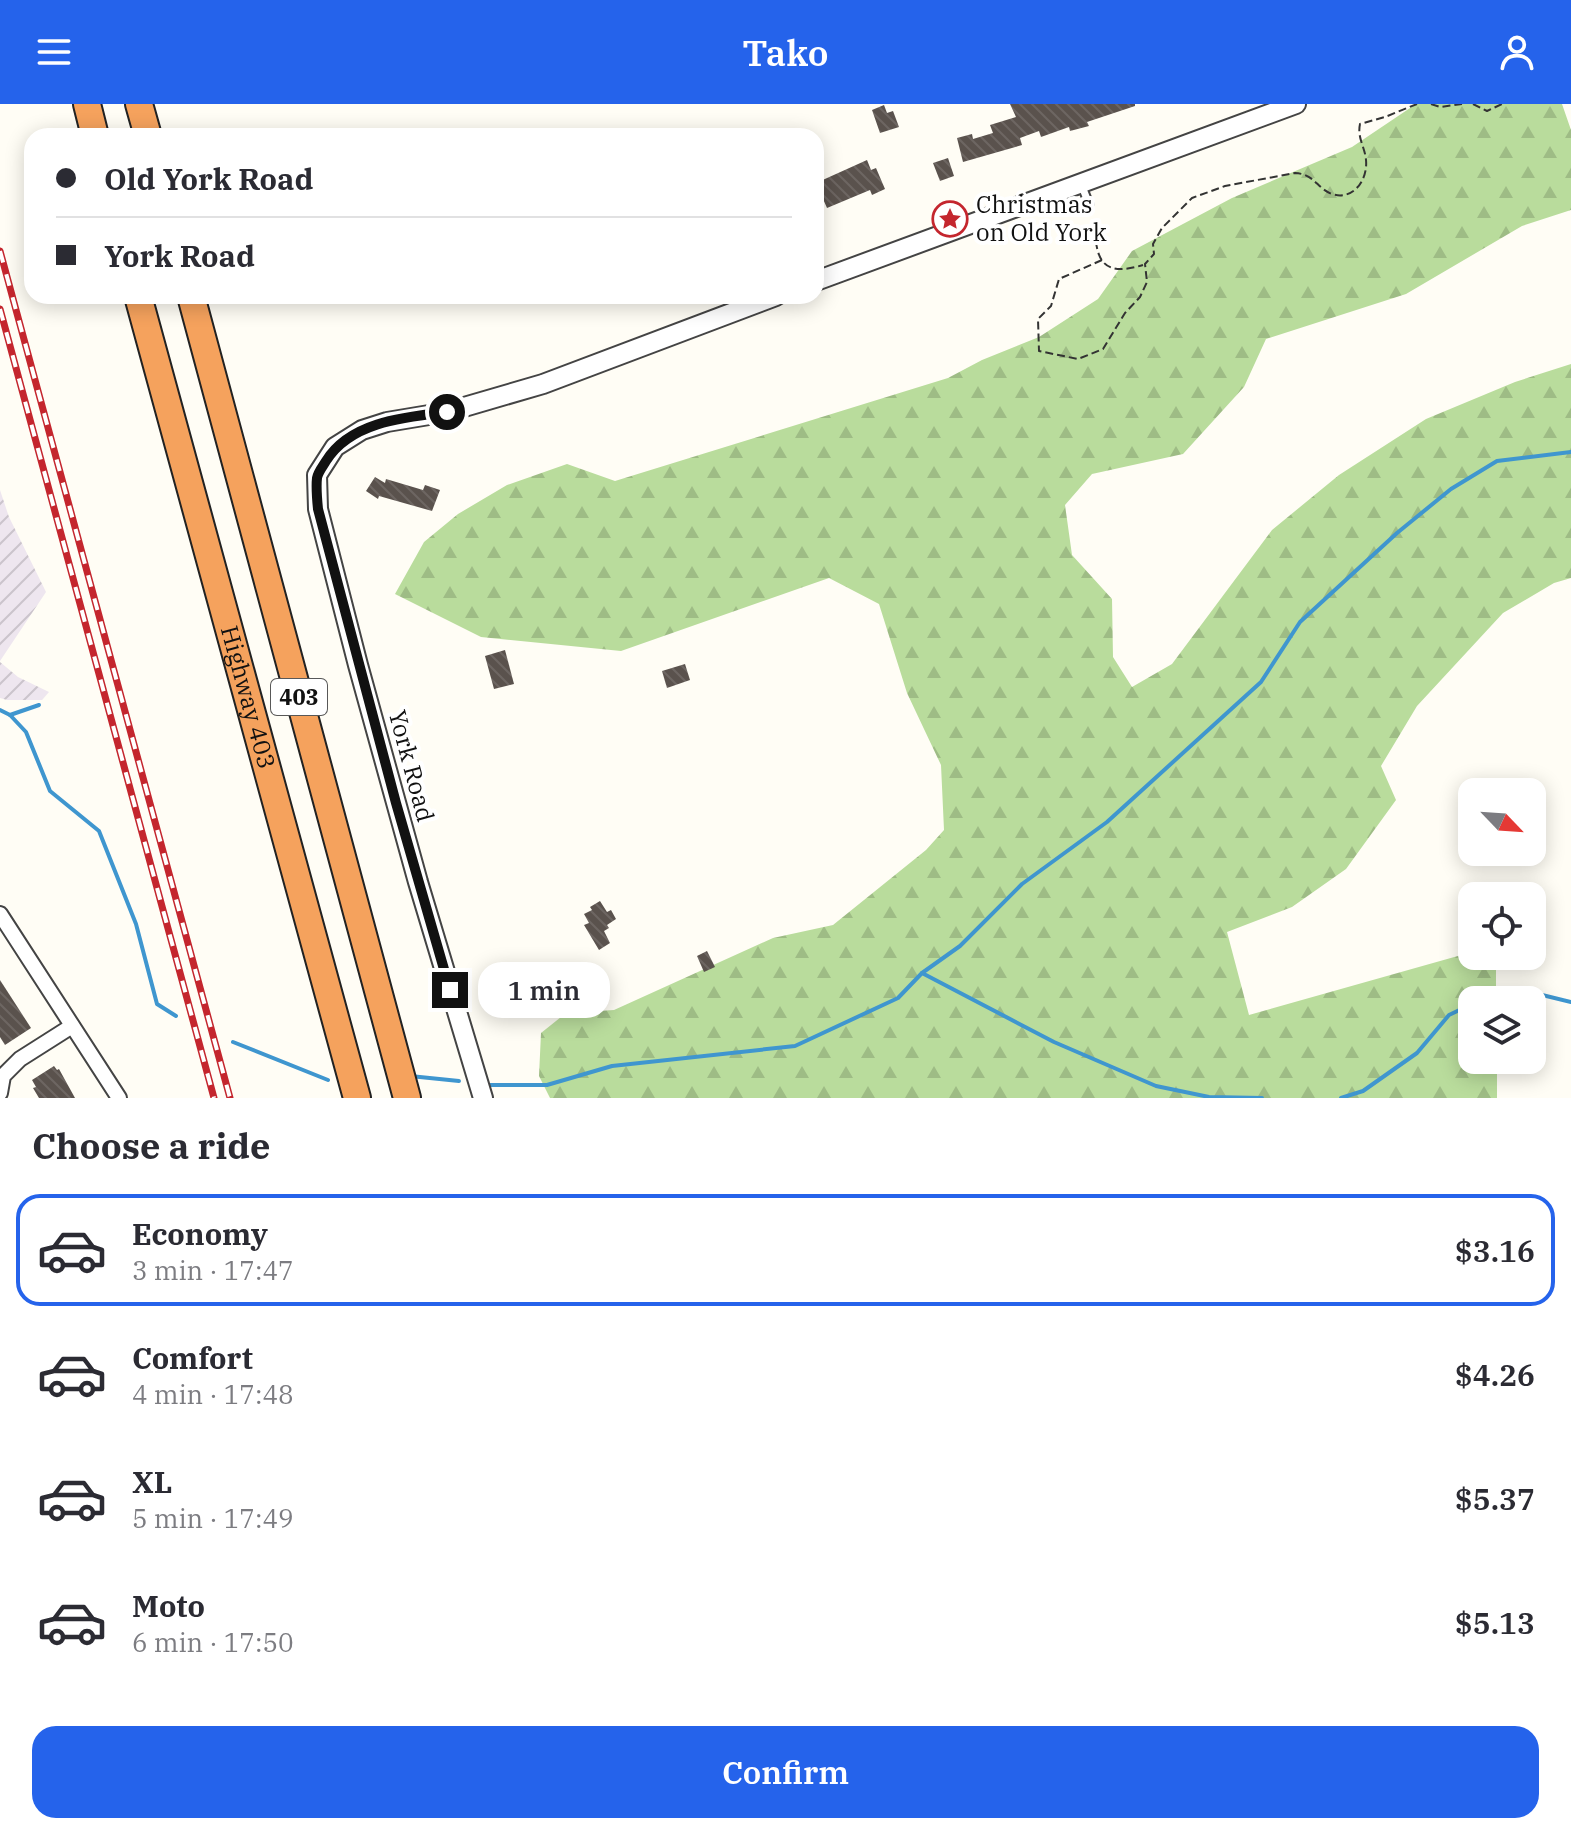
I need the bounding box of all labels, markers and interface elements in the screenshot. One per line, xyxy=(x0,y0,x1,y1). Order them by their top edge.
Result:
text: Tako xyxy=(743,29,828,76)
icon: menu xyxy=(32,30,76,74)
icon: person xyxy=(1495,30,1539,74)
text: Old York Road xyxy=(104,159,313,198)
place label: Christmas on Old York xyxy=(976,188,1107,248)
place icon: Christmas on Old York xyxy=(931,200,969,238)
text: York Road xyxy=(104,236,255,275)
route start xyxy=(429,394,465,430)
street label: Highway 403 xyxy=(214,622,283,772)
road number: 403 xyxy=(271,679,327,715)
street label: York Road xyxy=(382,706,442,825)
north arrow xyxy=(1458,778,1546,866)
map controls xyxy=(1458,778,1546,1074)
button: locate xyxy=(1458,882,1546,970)
callout: 1 min xyxy=(478,962,610,1018)
route end xyxy=(432,972,468,1008)
text: 1 min xyxy=(508,973,580,1007)
button: layers xyxy=(1458,986,1546,1074)
text: Choose a ride xyxy=(32,1122,271,1169)
icon: car xyxy=(36,1214,108,1286)
text: Economy xyxy=(132,1214,268,1253)
text: $3.16 xyxy=(1455,1231,1535,1270)
text: 3 min · 17:47 xyxy=(132,1253,294,1287)
icon: car xyxy=(36,1338,108,1410)
text: Comfort xyxy=(132,1338,253,1377)
text: $4.26 xyxy=(1455,1355,1535,1394)
text: 4 min · 17:48 xyxy=(132,1377,294,1411)
icon: car xyxy=(36,1462,108,1534)
text: XL xyxy=(132,1462,172,1501)
text: $5.37 xyxy=(1455,1479,1535,1518)
text: 5 min · 17:49 xyxy=(132,1501,294,1535)
icon: car xyxy=(36,1586,108,1658)
text: Moto xyxy=(132,1586,205,1625)
text: $5.13 xyxy=(1455,1603,1535,1642)
text: 6 min · 17:50 xyxy=(132,1625,294,1659)
button: Confirm xyxy=(32,1726,1539,1818)

